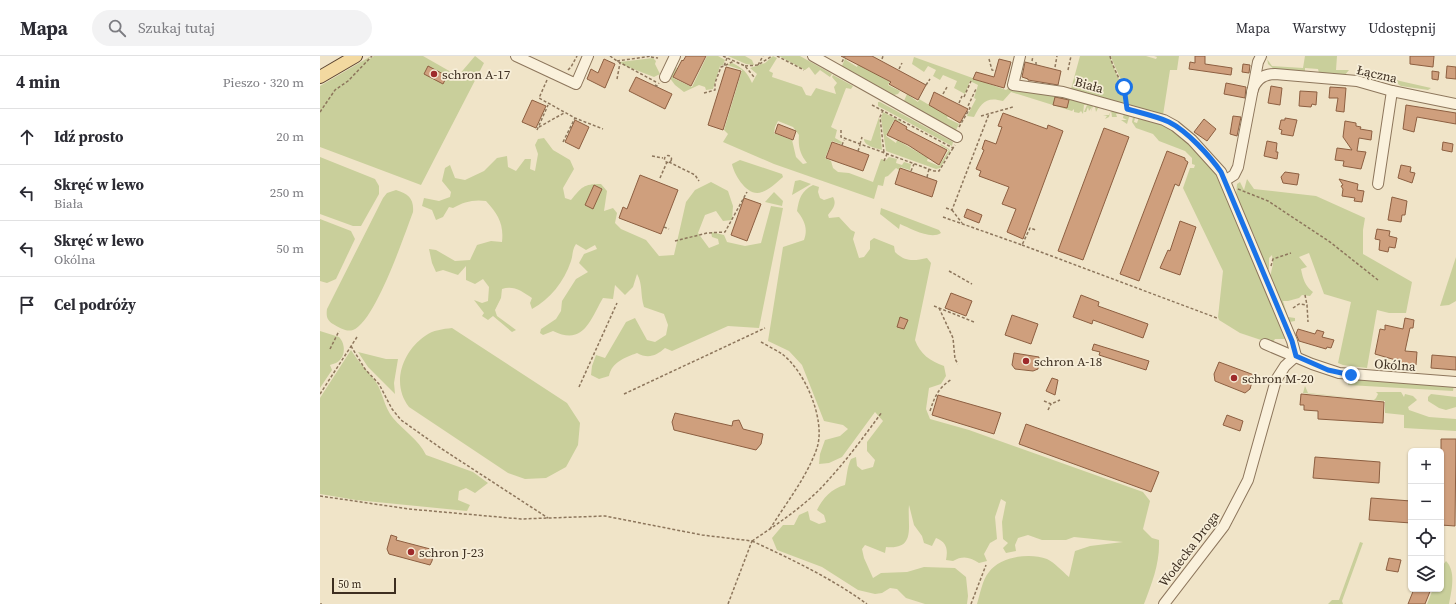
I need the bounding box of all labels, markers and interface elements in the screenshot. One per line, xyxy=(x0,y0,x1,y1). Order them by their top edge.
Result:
search box xyxy=(92,10,372,46)
text: Mapa xyxy=(20,15,68,41)
icon: search xyxy=(106,17,128,39)
text: Szukaj tutaj xyxy=(138,17,215,38)
text: Mapa xyxy=(1236,18,1270,38)
text: Warstwy xyxy=(1292,18,1346,38)
text: Udostępnij xyxy=(1368,18,1436,38)
street label: Łączna xyxy=(1355,61,1399,87)
place label: schron A-17 xyxy=(442,66,511,83)
marker: schron A-17 xyxy=(429,69,439,79)
text: 4 min xyxy=(16,70,60,94)
street label: Biała xyxy=(1073,73,1106,97)
text: Pieszo · 320 m xyxy=(223,74,304,91)
route start xyxy=(1115,78,1133,96)
icon: ahead xyxy=(16,126,38,148)
text: Idź prosto xyxy=(54,126,123,147)
text: 20 m xyxy=(276,128,304,145)
text: Skręć w lewo xyxy=(54,174,144,195)
icon: left xyxy=(16,182,38,204)
text: 250 m xyxy=(270,184,304,201)
text: Biała xyxy=(54,195,83,212)
text: Skręć w lewo xyxy=(54,230,144,251)
icon: left xyxy=(16,238,38,260)
text: 50 m xyxy=(276,240,304,257)
text: Okólna xyxy=(54,251,95,268)
icon: arrive xyxy=(16,294,38,316)
text: Cel podróży xyxy=(54,294,136,315)
place label: schron A-18 xyxy=(1034,353,1102,370)
street label: Okólna xyxy=(1374,355,1417,375)
marker: schron A-18 xyxy=(1021,356,1031,366)
route end xyxy=(1342,366,1360,384)
place label: schron M-20 xyxy=(1242,370,1314,387)
marker: schron M-20 xyxy=(1229,373,1239,383)
map controls xyxy=(1408,448,1444,592)
button: + xyxy=(1408,448,1444,484)
button: − xyxy=(1408,484,1444,520)
street label: Wodecka Droga xyxy=(1155,507,1223,590)
button: locate xyxy=(1408,520,1444,556)
place label: schron J-23 xyxy=(419,544,484,561)
marker: schron J-23 xyxy=(406,547,416,557)
button: layers xyxy=(1408,556,1444,592)
scale bar xyxy=(332,576,396,595)
text: 50 m xyxy=(338,577,361,592)

